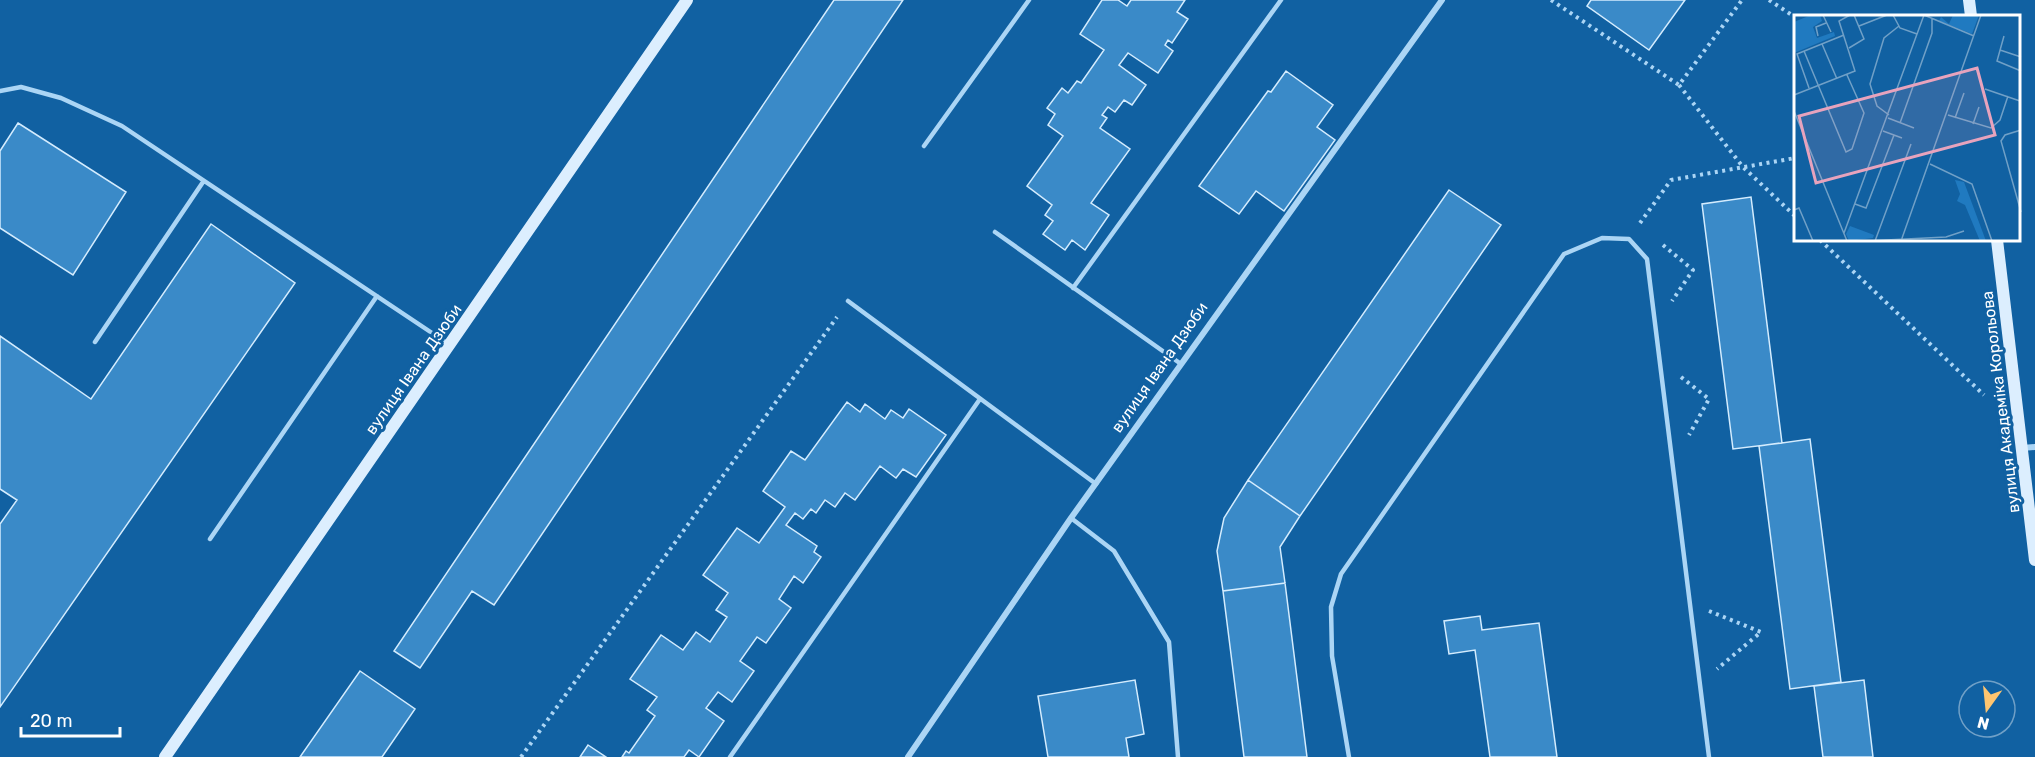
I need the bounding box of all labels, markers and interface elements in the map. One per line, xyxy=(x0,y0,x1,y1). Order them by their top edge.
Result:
inset map xyxy=(1794,15,2020,242)
street label: вулиця Академіка Корольова xyxy=(1977,290,2024,514)
street label: вулиця Івана Дзюби xyxy=(1107,298,1212,436)
street label: вулиця Івана Дзюби xyxy=(361,300,466,438)
north arrow xyxy=(1957,679,2017,739)
scale bar xyxy=(21,700,120,738)
text: 20 m xyxy=(30,710,72,732)
text: N xyxy=(1975,712,1991,734)

